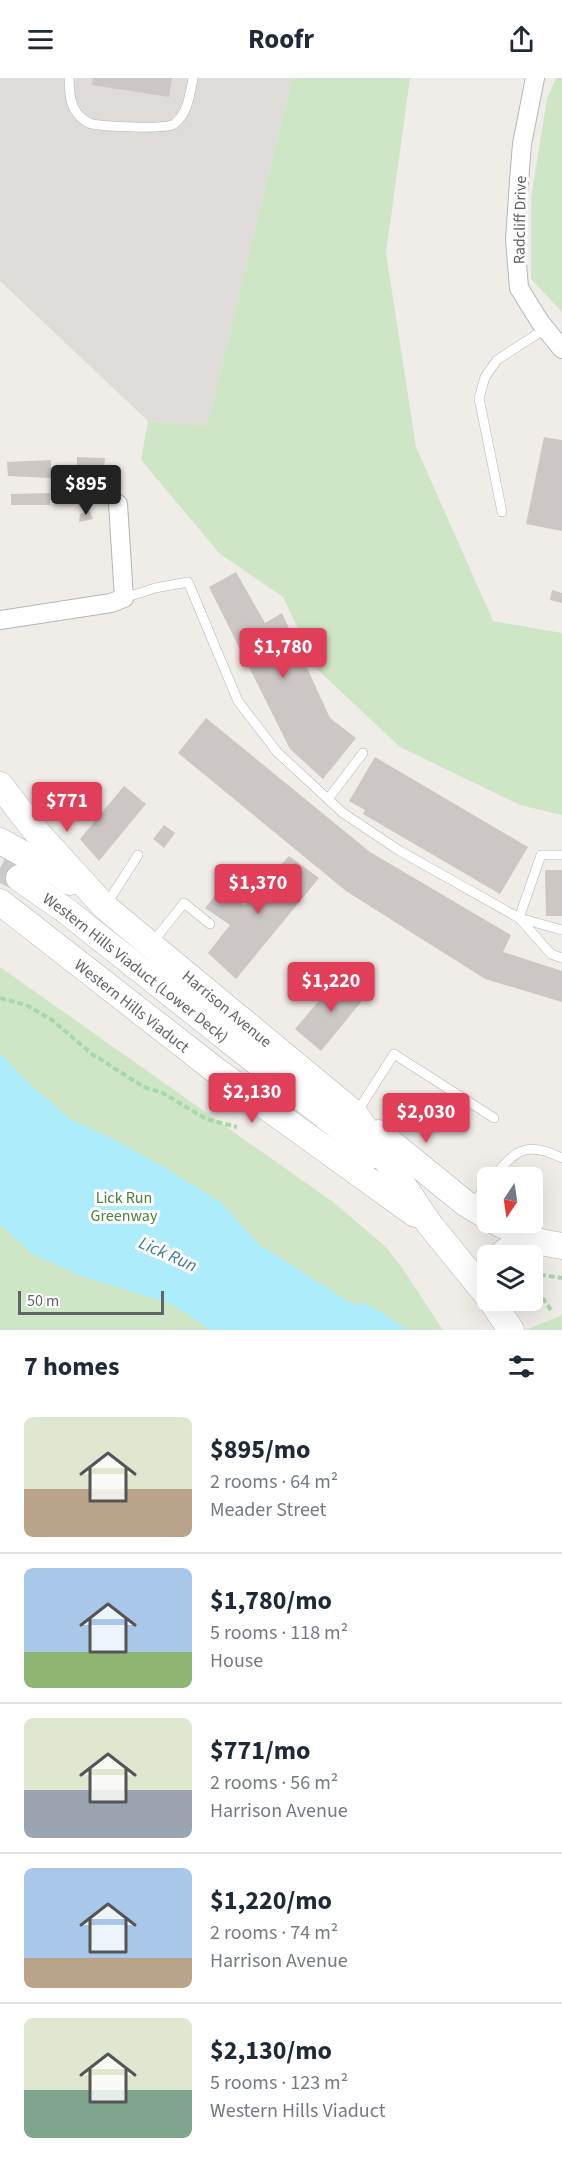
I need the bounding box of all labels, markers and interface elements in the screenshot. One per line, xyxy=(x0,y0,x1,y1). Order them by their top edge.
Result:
text: Roofr xyxy=(248,20,314,59)
icon: menu xyxy=(24,23,57,56)
icon: share xyxy=(505,23,538,56)
street label: Radcliff Drive xyxy=(508,176,532,264)
pin: $895 xyxy=(50,465,122,516)
text: $895 xyxy=(65,470,107,498)
pin: $1,780 xyxy=(234,628,332,679)
text: $1,780 xyxy=(254,633,312,661)
pin: $771 xyxy=(31,782,103,833)
text: $771 xyxy=(46,787,88,815)
pin: $1,370 xyxy=(209,864,307,915)
text: $1,370 xyxy=(229,869,287,897)
street label: Western Hills Viaduct (Lower Deck) xyxy=(39,888,233,1046)
street label: Western Hills Viaduct xyxy=(72,954,194,1056)
pin: $1,220 xyxy=(282,962,380,1013)
street label: Harrison Avenue xyxy=(177,965,276,1053)
text: $1,220 xyxy=(302,967,360,995)
pin: $2,130 xyxy=(203,1073,301,1124)
text: $2,130 xyxy=(223,1078,281,1106)
pin: $2,030 xyxy=(377,1093,475,1144)
text: $2,030 xyxy=(397,1098,455,1126)
north arrow xyxy=(477,1167,543,1233)
map controls xyxy=(477,1167,543,1311)
park label: Lick Run Greenway xyxy=(91,1187,158,1227)
water label: Lick Run xyxy=(135,1231,201,1278)
button: layers xyxy=(477,1245,543,1311)
scale bar xyxy=(18,1288,164,1316)
text: 50 m xyxy=(27,1290,59,1312)
text: 7 homes xyxy=(24,1348,119,1385)
icon: filters xyxy=(505,1350,538,1383)
text: $895/mo xyxy=(210,1431,310,1468)
icon: home xyxy=(72,1441,144,1513)
text: 2 rooms · 64 m² xyxy=(210,1468,338,1496)
text: Meader Street xyxy=(210,1496,326,1524)
text: $1,780/mo xyxy=(210,1582,332,1619)
icon: home xyxy=(72,1592,144,1664)
text: 5 rooms · 118 m² xyxy=(210,1619,348,1647)
text: House xyxy=(210,1647,263,1675)
text: $771/mo xyxy=(210,1732,310,1769)
icon: home xyxy=(72,1742,144,1814)
text: 2 rooms · 56 m² xyxy=(210,1769,338,1797)
text: Harrison Avenue xyxy=(210,1797,348,1825)
text: $1,220/mo xyxy=(210,1882,332,1919)
icon: home xyxy=(72,1892,144,1964)
text: 2 rooms · 74 m² xyxy=(210,1919,338,1947)
text: Harrison Avenue xyxy=(210,1947,348,1975)
text: $2,130/mo xyxy=(210,2032,332,2069)
icon: home xyxy=(72,2042,144,2114)
text: 5 rooms · 123 m² xyxy=(210,2069,348,2097)
text: Western Hills Viaduct xyxy=(210,2097,385,2125)

